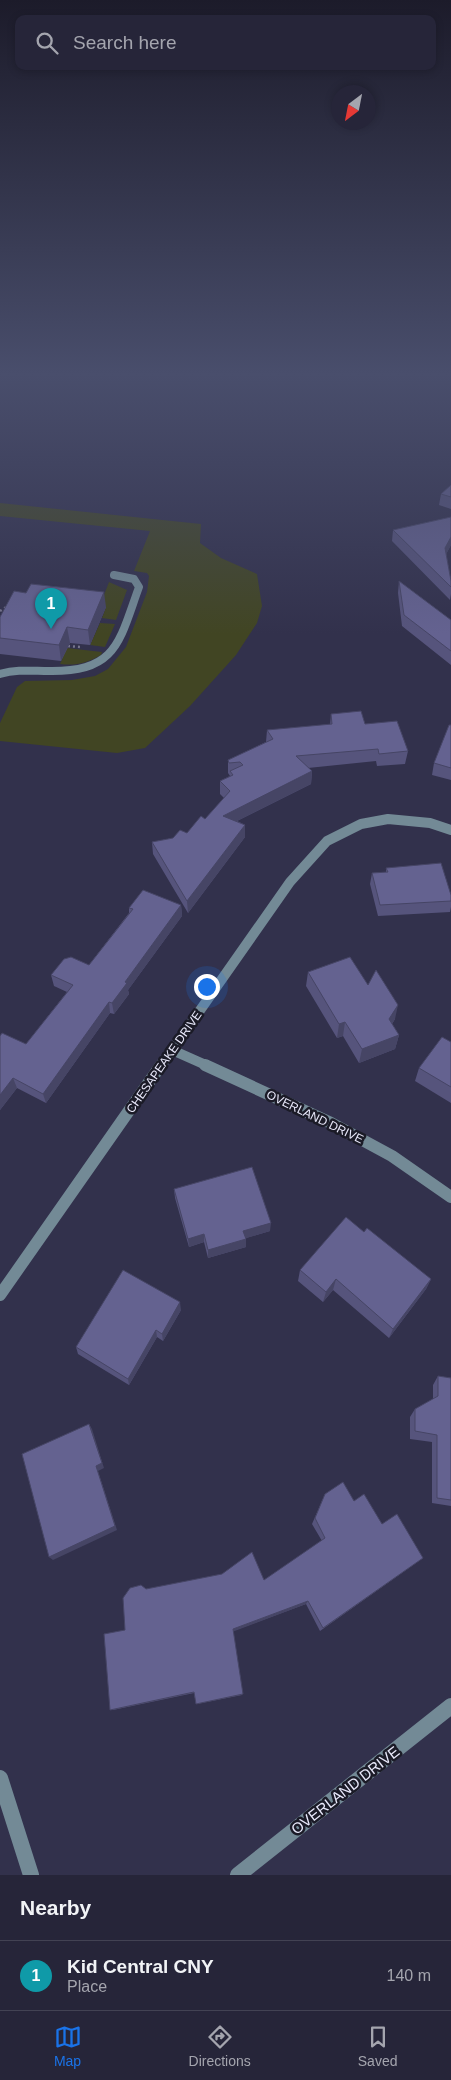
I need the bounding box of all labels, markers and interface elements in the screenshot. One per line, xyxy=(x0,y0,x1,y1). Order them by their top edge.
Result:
search box xyxy=(15,15,436,70)
icon: search xyxy=(33,29,61,57)
text: Search here xyxy=(73,32,177,53)
north arrow xyxy=(331,85,376,130)
pin: 1 xyxy=(35,588,67,629)
your location xyxy=(194,974,220,1000)
street label: CHESAPEAKE DRIVE xyxy=(123,1008,205,1116)
street label: OVERLAND DRIVE xyxy=(264,1087,366,1147)
street label: OVERLAND DRIVE xyxy=(288,1742,402,1838)
text: Nearby xyxy=(20,1896,91,1919)
text: Kid Central CNY xyxy=(67,1956,214,1977)
text: 1 xyxy=(32,1967,40,1984)
text: 140 m xyxy=(387,1967,431,1984)
text: Place xyxy=(67,1978,107,1995)
tab: Map xyxy=(54,2023,82,2069)
tab: Directions xyxy=(189,2023,251,2069)
tab: Saved xyxy=(358,2023,397,2069)

